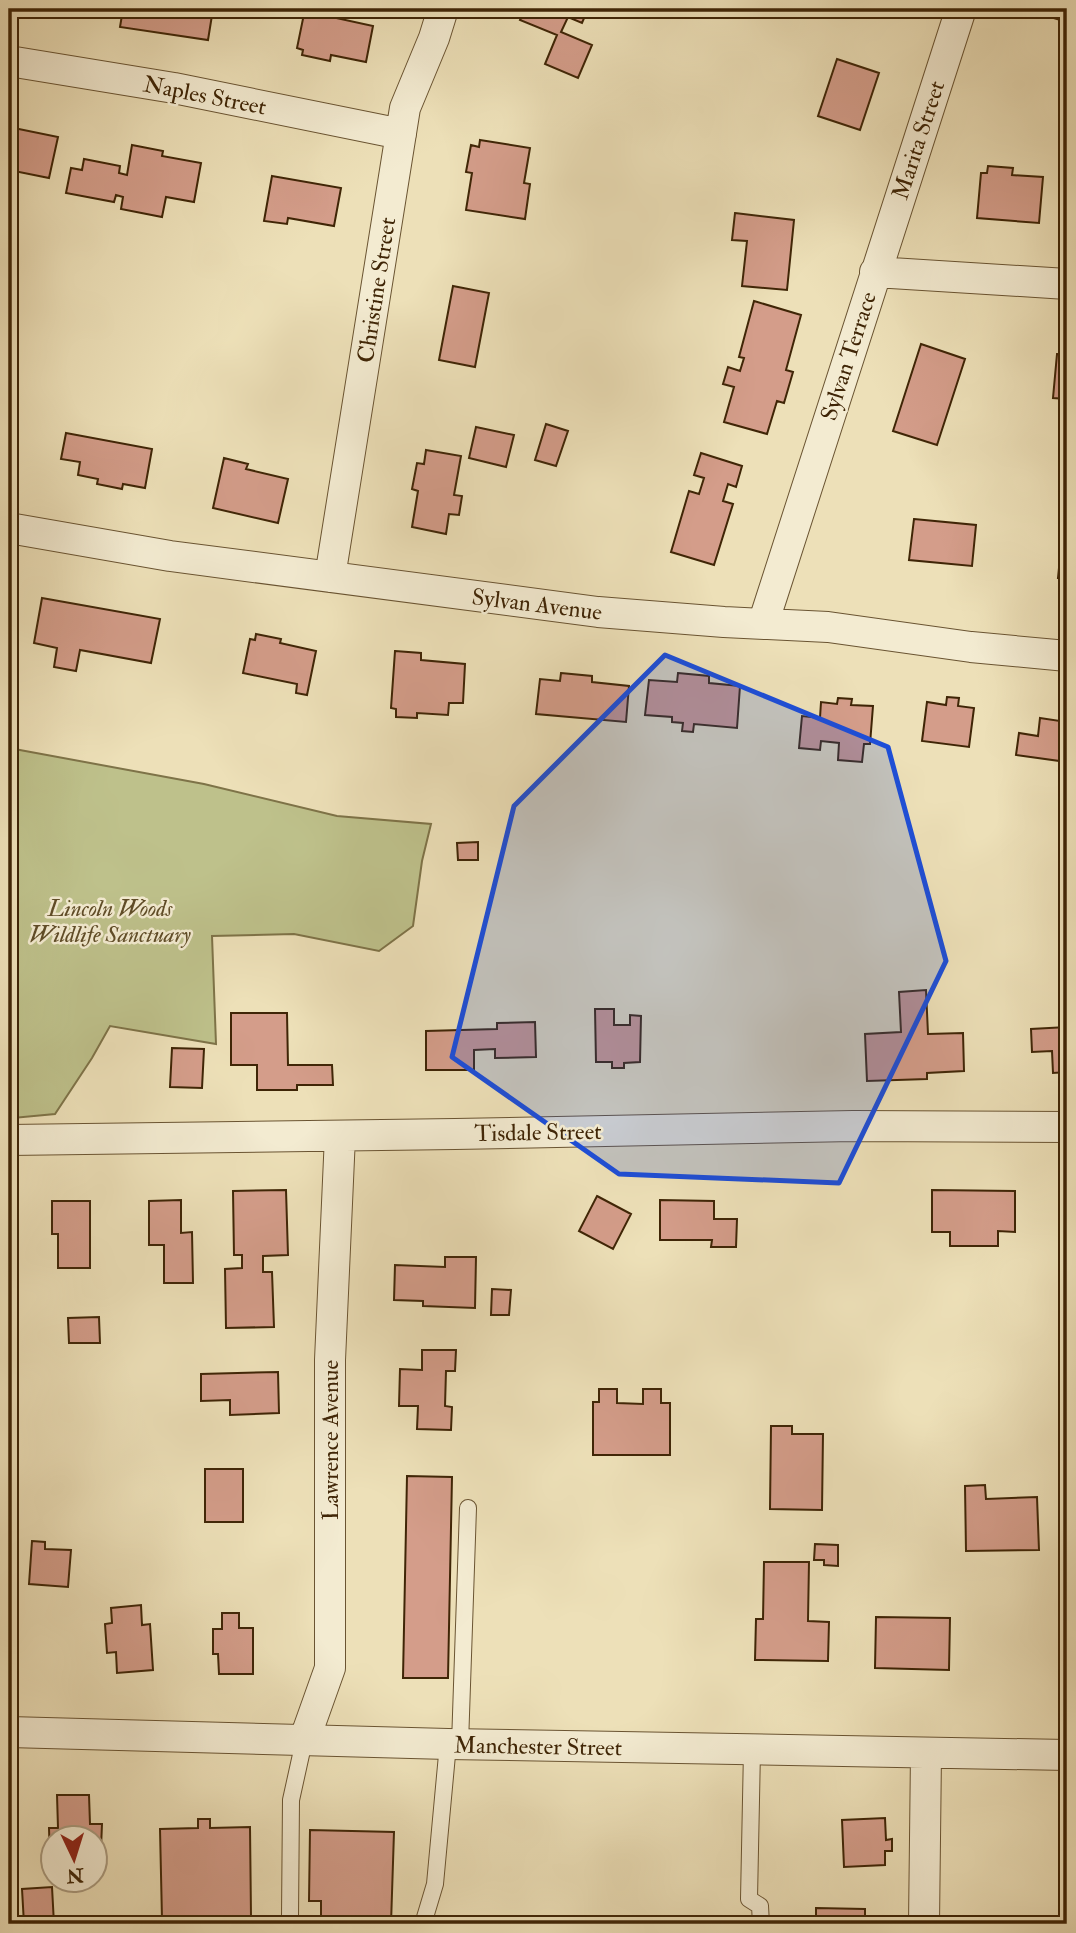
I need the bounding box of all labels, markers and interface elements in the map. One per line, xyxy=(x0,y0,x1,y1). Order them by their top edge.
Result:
street label: Naples Street xyxy=(141,69,269,123)
street label: Marita Street xyxy=(886,77,951,203)
street label: Christine Street xyxy=(351,215,402,365)
street label: Sylvan Terrace xyxy=(814,288,883,424)
street label: Sylvan Avenue xyxy=(470,582,604,627)
park label: Lincoln Woods Wildlife Sanctuary xyxy=(29,894,191,949)
street label: Tisdale Street xyxy=(474,1117,602,1148)
street label: Lawrence Avenue xyxy=(316,1359,345,1520)
street label: Manchester Street xyxy=(454,1731,622,1762)
north arrow xyxy=(38,1825,108,1895)
text: N xyxy=(65,1862,85,1888)

